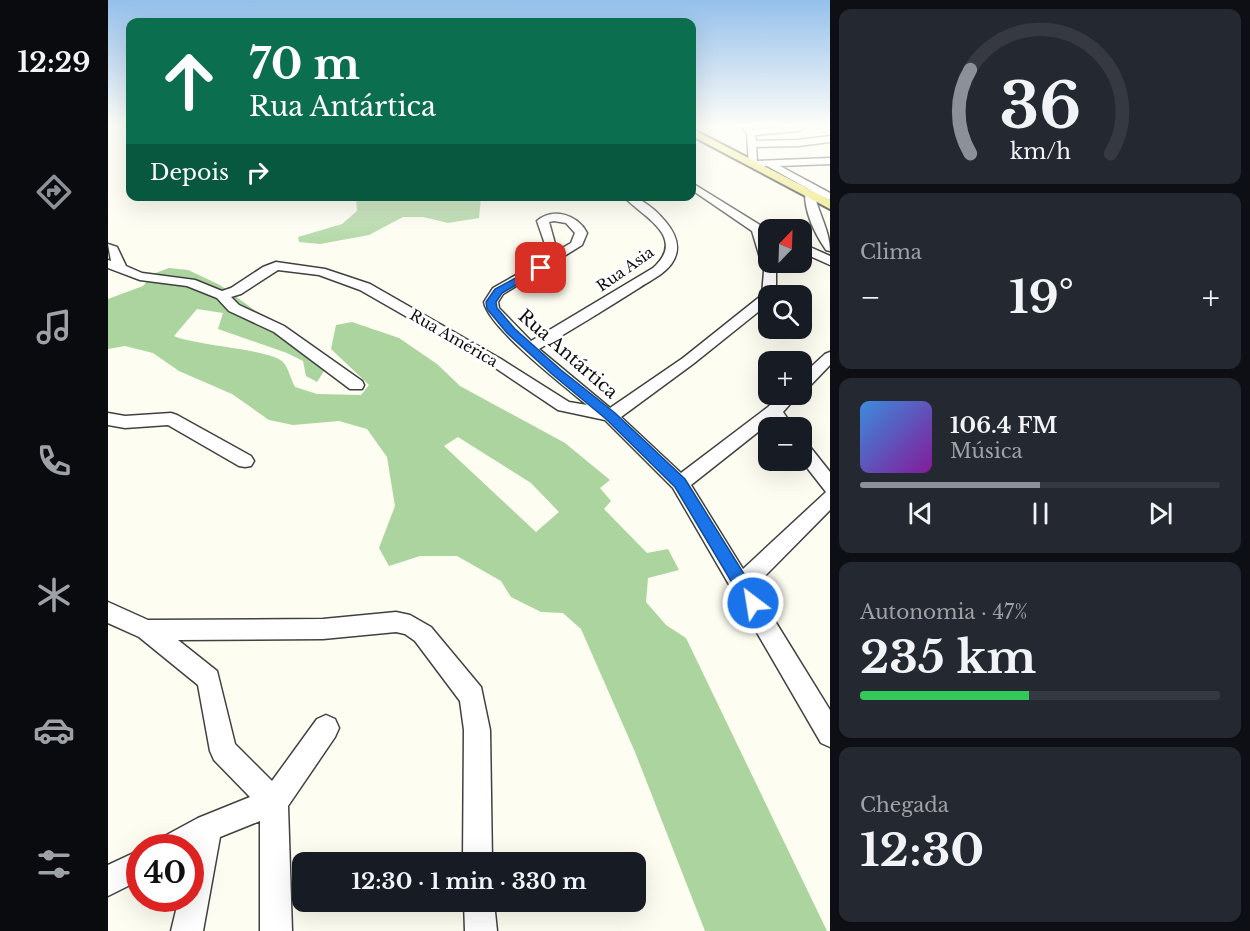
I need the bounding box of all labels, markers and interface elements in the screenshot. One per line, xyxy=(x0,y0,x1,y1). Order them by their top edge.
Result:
text: 70 m xyxy=(249,38,360,90)
icon: ahead xyxy=(150,42,228,120)
text: 12:29 xyxy=(18,46,90,79)
text: 36 xyxy=(999,67,1081,145)
text: Rua Antártica xyxy=(249,90,436,123)
text: km/h xyxy=(1010,138,1071,165)
icon: right xyxy=(241,156,274,189)
text: Depois xyxy=(150,159,229,186)
icon: directions xyxy=(33,171,75,213)
north arrow xyxy=(758,219,812,273)
map controls xyxy=(758,219,812,471)
text: Clima xyxy=(860,240,922,264)
pin xyxy=(515,242,566,293)
street label: Rua Asia xyxy=(593,242,658,296)
icon: arrive xyxy=(524,251,557,284)
text: 19° xyxy=(1009,269,1074,325)
text: − xyxy=(860,277,881,318)
text: + xyxy=(1202,277,1220,318)
button: search xyxy=(758,285,812,339)
street label: Rua América xyxy=(407,305,502,371)
street label: Rua Antártica xyxy=(514,305,622,403)
icon: music xyxy=(33,306,75,348)
button: + xyxy=(758,351,812,405)
text: 106.4 FM xyxy=(950,412,1058,439)
button: − xyxy=(758,417,812,471)
text: Música xyxy=(950,439,1023,463)
icon: phone xyxy=(33,440,75,482)
icon: previous xyxy=(904,497,937,530)
icon: pause xyxy=(1024,497,1057,530)
icon: next xyxy=(1144,497,1177,530)
position arrow xyxy=(721,571,785,635)
icon: climate xyxy=(33,574,75,616)
text: Autonomia · 47% xyxy=(860,600,1028,624)
text: 235 km xyxy=(860,629,1036,685)
icon: car xyxy=(33,709,75,751)
text: Chegada xyxy=(860,793,949,817)
text: 12:30 xyxy=(860,822,984,878)
speed limit sign: 40 xyxy=(126,834,204,912)
icon: filters xyxy=(33,843,75,885)
text: 12:30 · 1 min · 330 m xyxy=(351,868,587,895)

